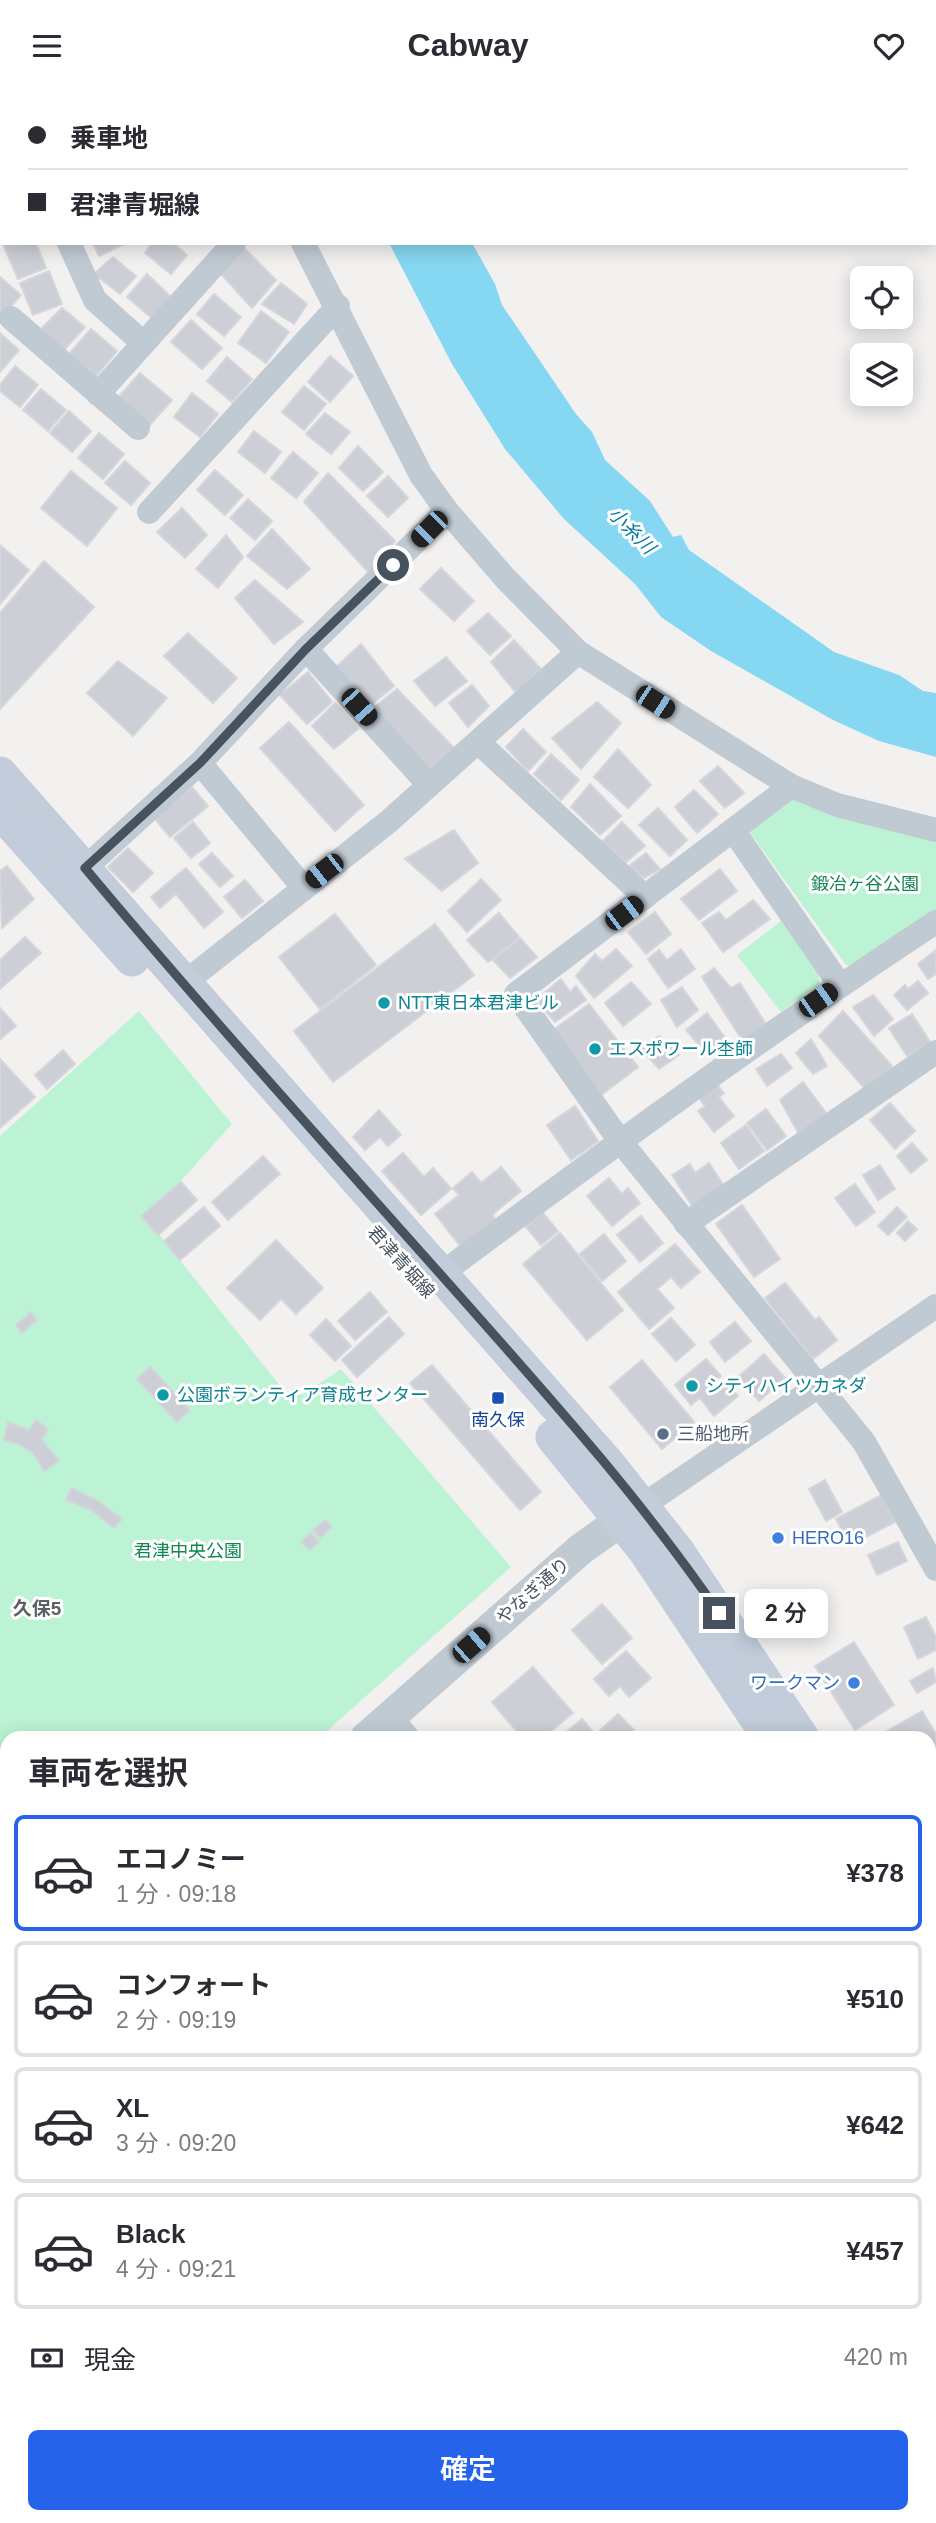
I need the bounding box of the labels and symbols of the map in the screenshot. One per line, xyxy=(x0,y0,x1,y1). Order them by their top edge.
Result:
water label: 小糸川 xyxy=(604,503,661,559)
car xyxy=(407,507,452,551)
route start xyxy=(377,549,409,581)
car xyxy=(632,682,679,722)
car xyxy=(338,684,381,730)
car xyxy=(301,850,348,892)
park label: 鍛冶ヶ谷公園 xyxy=(811,874,919,894)
car xyxy=(601,892,648,934)
car xyxy=(795,979,842,1021)
place label: NTT東日本君津ビル xyxy=(398,993,559,1013)
marker: NTT東日本君津ビル xyxy=(376,995,392,1011)
place label: エスポワール杢師 xyxy=(609,1039,753,1059)
marker: エスポワール杢師 xyxy=(587,1041,603,1057)
street label: 君津青堀線 xyxy=(363,1222,439,1302)
place label: シティハイツカネダ xyxy=(706,1376,867,1396)
marker: シティハイツカネダ xyxy=(684,1378,700,1394)
place label: 公園ボランティア育成センター xyxy=(177,1385,428,1405)
marker: 公園ボランティア育成センター xyxy=(155,1387,171,1403)
marker: 南久保 xyxy=(490,1390,506,1406)
place label: 南久保 xyxy=(471,1410,525,1430)
place label: 三船地所 xyxy=(677,1424,749,1444)
marker: 三船地所 xyxy=(655,1426,671,1442)
place label: HERO16 xyxy=(792,1528,864,1548)
marker: HERO16 xyxy=(770,1530,786,1546)
park label: 君津中央公園 xyxy=(134,1541,242,1561)
street label: やなぎ通り xyxy=(492,1554,574,1628)
callout: 2 分 xyxy=(744,1589,828,1637)
route end xyxy=(703,1597,735,1629)
district label: 久保5 xyxy=(13,1598,62,1619)
car xyxy=(449,1623,494,1667)
place label: ワークマン xyxy=(750,1673,840,1693)
marker: ワークマン xyxy=(846,1675,862,1691)

